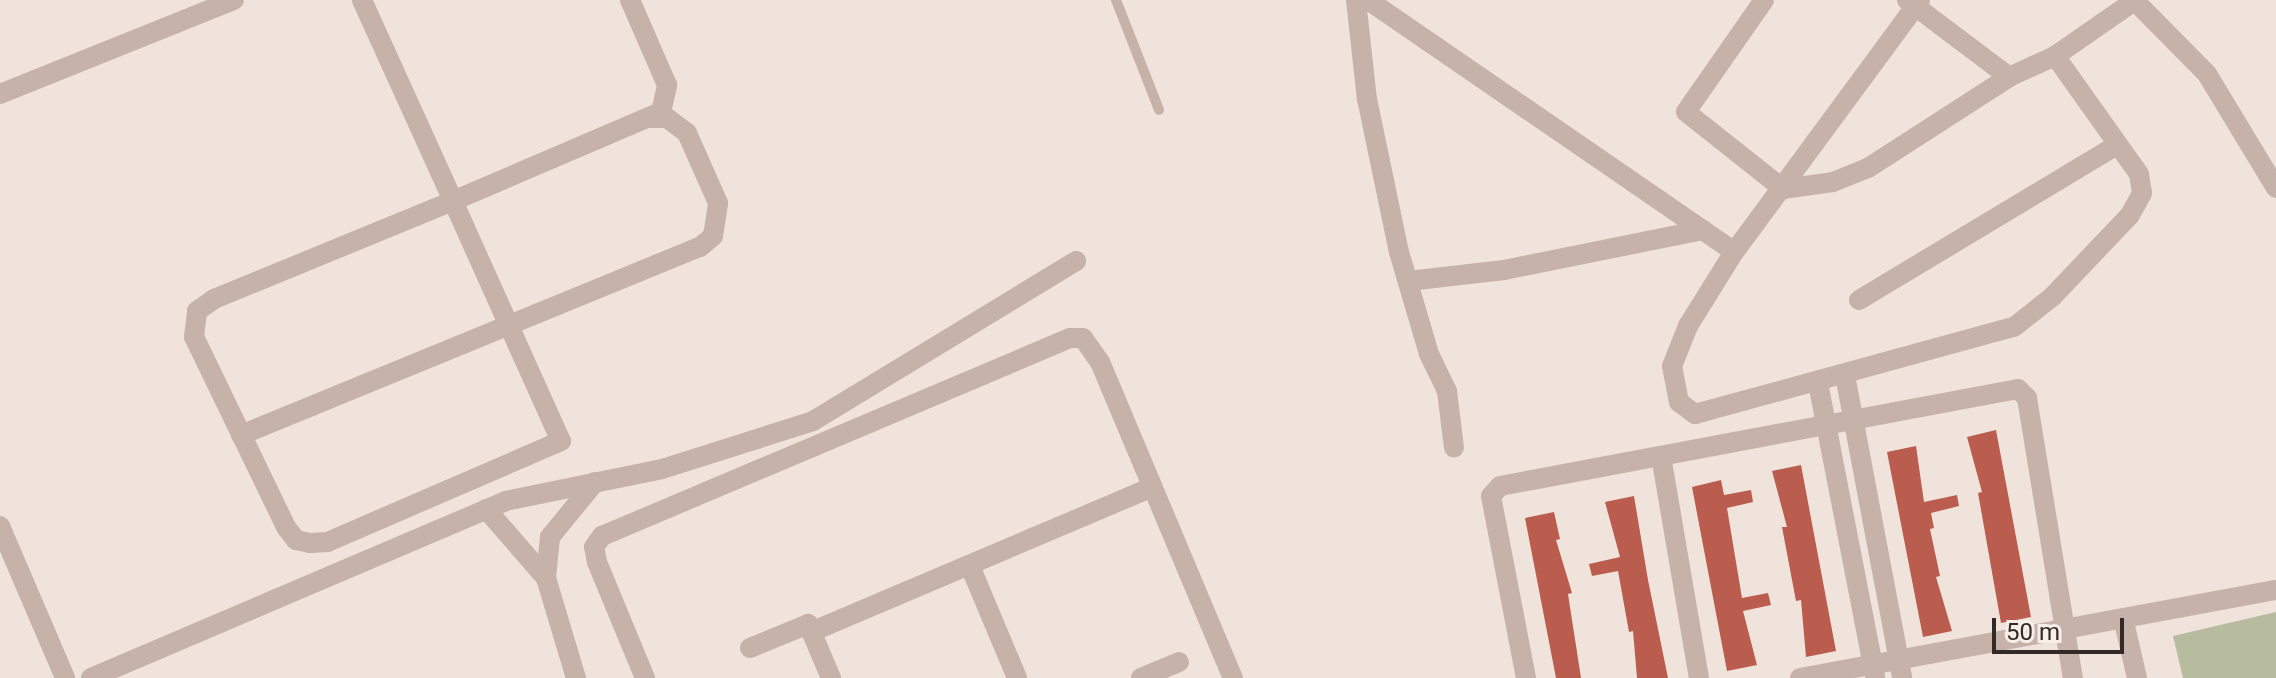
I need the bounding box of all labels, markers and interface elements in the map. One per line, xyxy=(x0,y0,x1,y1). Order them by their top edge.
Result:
scale bar xyxy=(1996,602,2128,652)
text: 50 m xyxy=(2006,618,2060,646)

